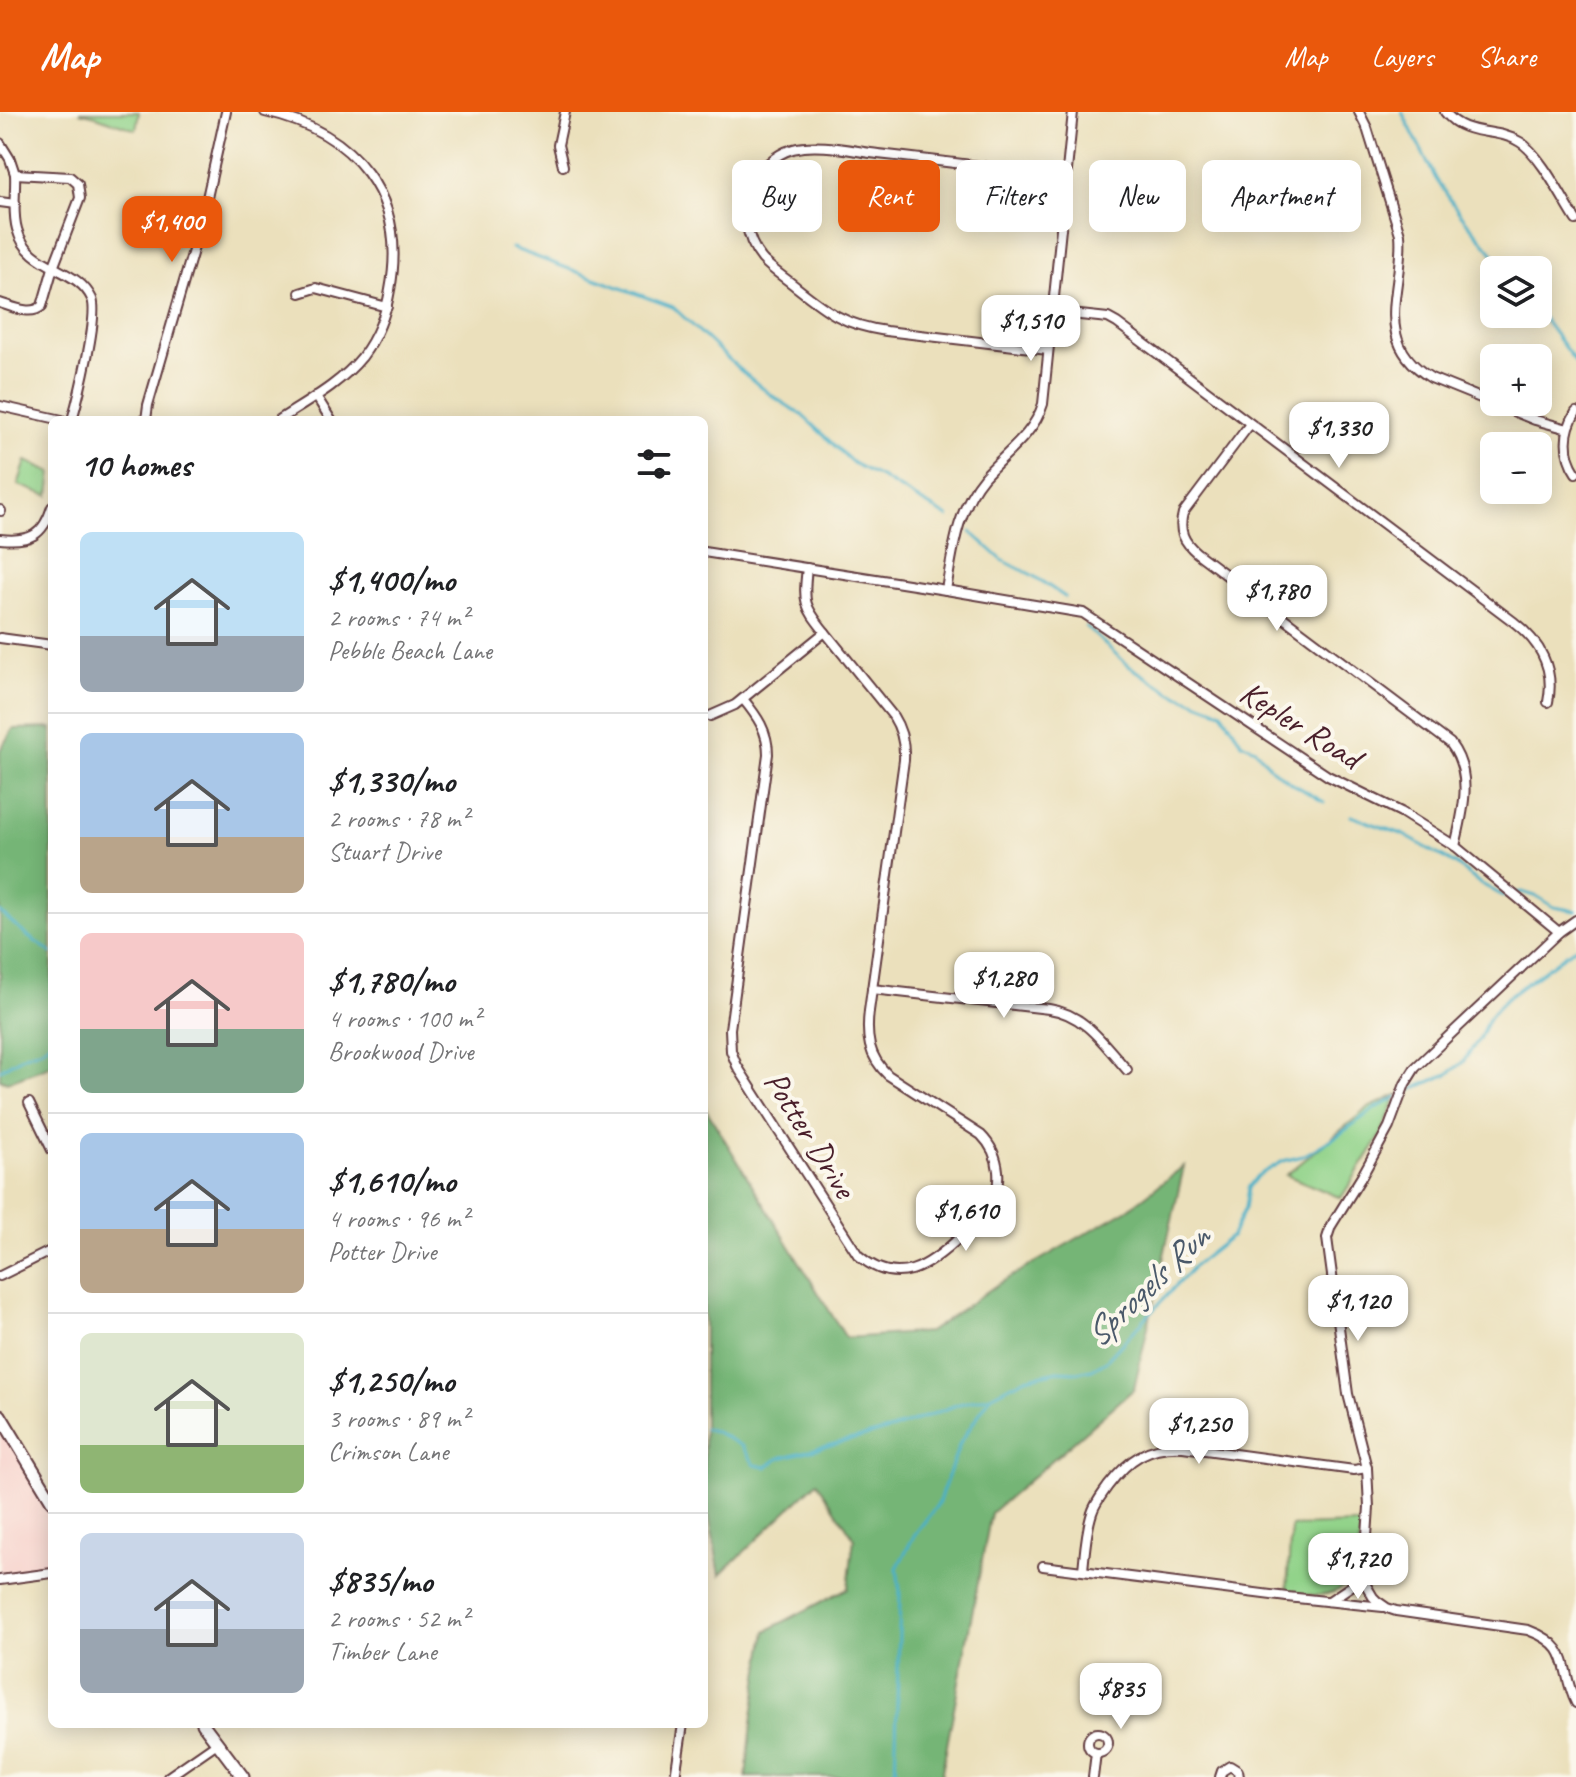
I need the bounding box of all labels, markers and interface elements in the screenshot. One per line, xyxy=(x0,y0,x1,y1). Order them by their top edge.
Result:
text: Map xyxy=(40,33,99,80)
text: Map xyxy=(1285,39,1328,74)
text: Layers xyxy=(1372,39,1433,74)
text: Share xyxy=(1477,39,1536,74)
chip: Buy xyxy=(732,160,822,232)
chip: Rent xyxy=(838,160,940,232)
chip: Filters xyxy=(956,160,1073,232)
chip: New xyxy=(1089,160,1186,232)
chip: Apartment xyxy=(1202,160,1361,232)
pin: $1,400 xyxy=(107,196,237,264)
text: $1,400 xyxy=(140,205,204,238)
map controls xyxy=(1480,256,1552,504)
button: layers xyxy=(1480,256,1552,328)
pin: $1,510 xyxy=(966,295,1096,363)
text: $1,510 xyxy=(999,304,1063,337)
button: + xyxy=(1480,344,1552,416)
pin: $1,330 xyxy=(1274,402,1404,470)
text: $1,330 xyxy=(1307,411,1371,444)
button: − xyxy=(1480,432,1552,504)
icon: filters xyxy=(632,442,676,486)
text: 10 homes xyxy=(80,443,191,486)
text: $1,400/mo xyxy=(328,558,455,601)
icon: home xyxy=(144,564,240,660)
pin: $1,780 xyxy=(1212,565,1342,633)
text: $1,780 xyxy=(1245,574,1309,607)
text: 2 rooms · 74 m² xyxy=(328,601,469,634)
text: Pebble Beach Lane xyxy=(328,634,492,667)
street label: Kepler Road xyxy=(1232,670,1373,781)
text: $1,330/mo xyxy=(328,759,455,802)
icon: home xyxy=(144,765,240,861)
text: 2 rooms · 78 m² xyxy=(328,802,469,835)
text: Stuart Drive xyxy=(328,835,441,868)
pin: $1,280 xyxy=(939,952,1069,1020)
text: $1,780/mo xyxy=(328,959,455,1002)
text: $1,280 xyxy=(972,961,1036,994)
icon: home xyxy=(144,965,240,1061)
text: 4 rooms · 100 m² xyxy=(328,1002,480,1035)
text: Brookwood Drive xyxy=(328,1035,473,1068)
street label: Potter Drive xyxy=(755,1063,868,1208)
text: $1,610/mo xyxy=(328,1159,456,1202)
icon: home xyxy=(144,1165,240,1261)
pin: $1,610 xyxy=(901,1185,1031,1253)
text: $1,610 xyxy=(934,1194,998,1227)
text: 4 rooms · 96 m² xyxy=(328,1202,469,1235)
water label: Sprogels Run xyxy=(1074,1212,1222,1357)
text: Potter Drive xyxy=(328,1235,436,1268)
pin: $1,120 xyxy=(1293,1275,1423,1343)
text: $1,120 xyxy=(1326,1284,1390,1317)
text: $1,250/mo xyxy=(328,1359,454,1402)
icon: home xyxy=(144,1365,240,1461)
pin: $1,250 xyxy=(1134,1398,1264,1466)
text: 3 rooms · 89 m² xyxy=(328,1402,469,1435)
text: $1,250 xyxy=(1167,1407,1231,1440)
text: Crimson Lane xyxy=(328,1435,448,1468)
pin: $1,720 xyxy=(1293,1533,1423,1601)
text: $1,720 xyxy=(1326,1542,1390,1575)
text: $835/mo xyxy=(328,1559,432,1602)
icon: home xyxy=(144,1565,240,1661)
text: 2 rooms · 52 m² xyxy=(328,1602,469,1635)
text: Timber Lane xyxy=(328,1635,437,1668)
pin: $835 xyxy=(1074,1663,1168,1731)
text: $835 xyxy=(1098,1672,1144,1705)

